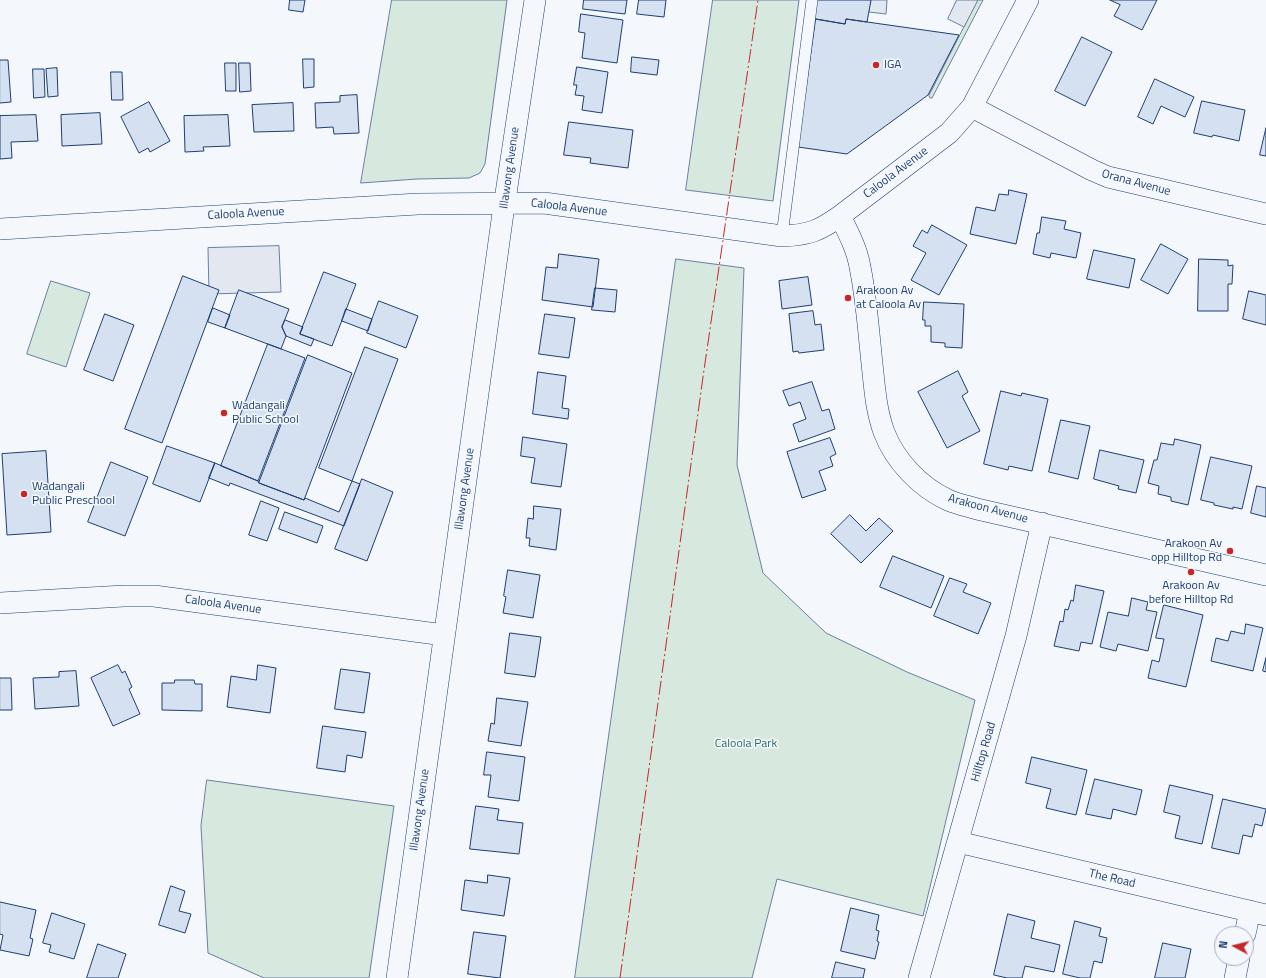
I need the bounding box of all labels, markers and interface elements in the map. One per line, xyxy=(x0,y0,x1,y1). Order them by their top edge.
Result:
place label: IGA xyxy=(884,58,901,72)
marker: IGA xyxy=(871,60,881,70)
street label: Illawong Avenue xyxy=(497,126,523,210)
street label: Caloola Avenue xyxy=(861,144,931,202)
street label: Orana Avenue xyxy=(1100,167,1172,199)
street label: Caloola Avenue xyxy=(530,196,608,220)
street label: Caloola Avenue xyxy=(207,205,285,223)
place label: Arakoon Av at Caloola Av xyxy=(856,284,921,312)
marker: Arakoon Av at Caloola Av xyxy=(843,293,853,303)
place label: Wadangali Public School xyxy=(232,399,299,427)
marker: Wadangali Public School xyxy=(219,408,229,418)
street label: Illawong Avenue xyxy=(452,447,478,531)
place label: Wadangali Public Preschool xyxy=(32,480,115,508)
marker: Wadangali Public Preschool xyxy=(19,489,29,499)
street label: Arakoon Avenue xyxy=(946,491,1030,527)
place label: Arakoon Av opp Hilltop Rd xyxy=(1151,537,1222,565)
marker: Arakoon Av opp Hilltop Rd xyxy=(1225,546,1235,556)
marker: Arakoon Av before Hilltop Rd xyxy=(1186,567,1196,577)
place label: Arakoon Av before Hilltop Rd xyxy=(1149,579,1233,607)
street label: Caloola Avenue xyxy=(184,593,262,617)
street label: Hilltop Road xyxy=(969,720,999,784)
park label: Caloola Park xyxy=(715,737,777,751)
street label: Illawong Avenue xyxy=(407,768,433,852)
street label: The Road xyxy=(1087,867,1137,891)
north arrow xyxy=(1214,926,1254,966)
text: N xyxy=(1215,940,1231,949)

